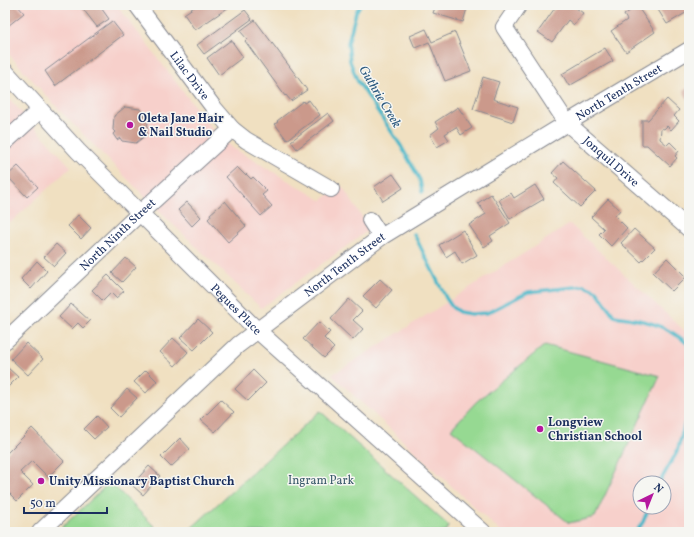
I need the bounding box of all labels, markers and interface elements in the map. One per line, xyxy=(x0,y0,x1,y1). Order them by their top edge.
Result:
street label: Lilac Drive xyxy=(165,48,213,104)
street label: North Tenth Street xyxy=(573,61,665,125)
water label: Guthrie Creek xyxy=(354,63,405,132)
place label: Oleta Jane Hair & Nail Studio xyxy=(138,111,224,141)
marker: Oleta Jane Hair & Nail Studio xyxy=(125,120,135,130)
street label: Jonquil Drive xyxy=(579,133,642,191)
street label: North Ninth Street xyxy=(77,195,160,275)
street label: North Tenth Street xyxy=(301,229,389,301)
street label: Pegues Place xyxy=(206,281,265,339)
place label: Longview Christian School xyxy=(548,415,642,445)
marker: Longview Christian School xyxy=(535,424,545,434)
park label: Ingram Park xyxy=(288,473,354,489)
place label: Unity Missionary Baptist Church xyxy=(49,474,235,490)
north arrow xyxy=(632,475,672,515)
marker: Unity Missionary Baptist Church xyxy=(36,476,46,486)
text: N xyxy=(650,481,666,497)
scale bar xyxy=(24,489,107,515)
text: 50 m xyxy=(30,496,56,512)

